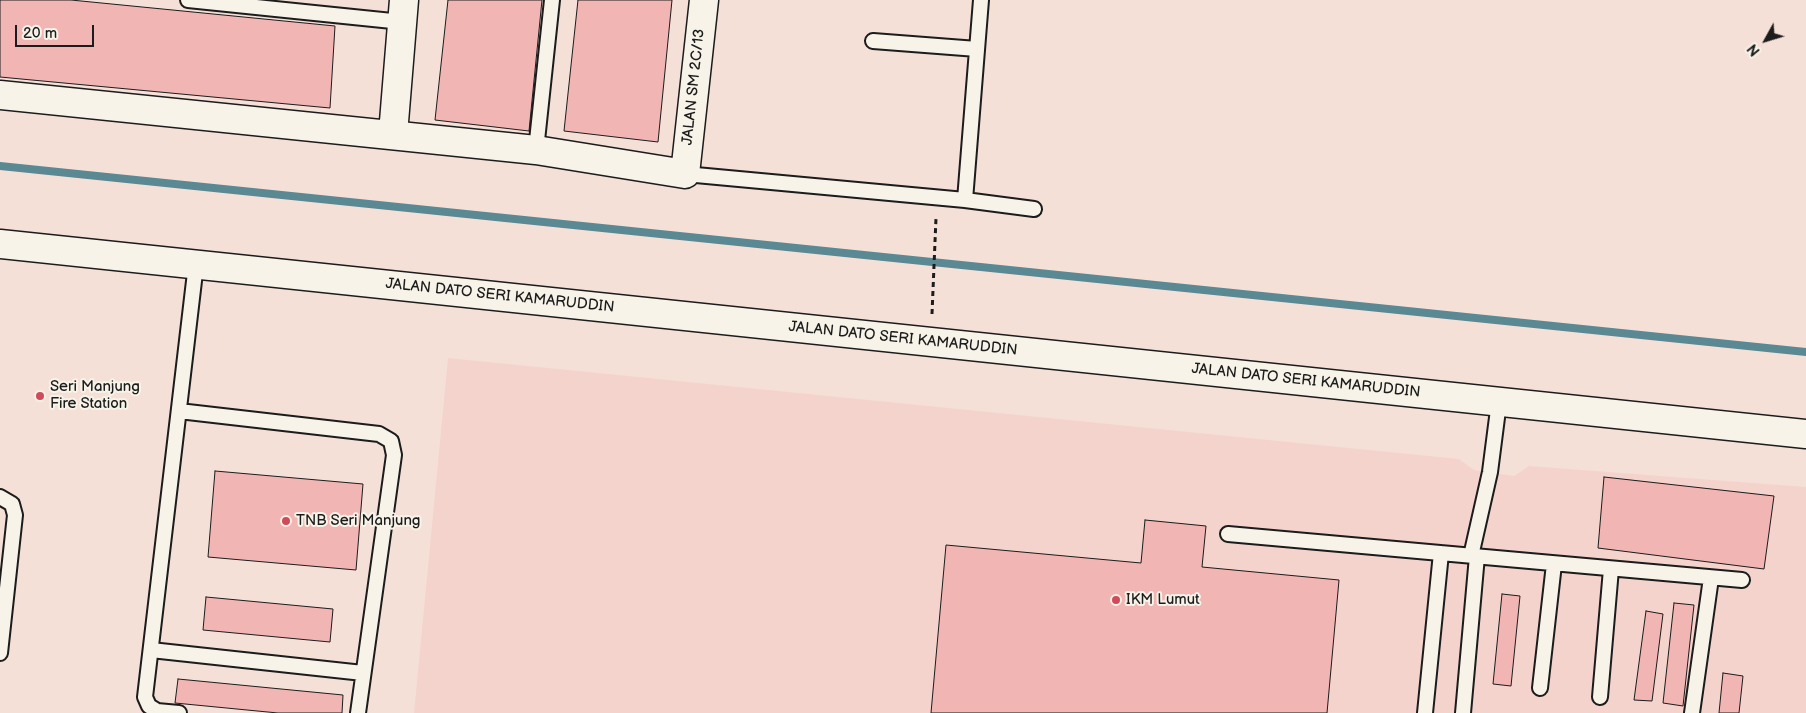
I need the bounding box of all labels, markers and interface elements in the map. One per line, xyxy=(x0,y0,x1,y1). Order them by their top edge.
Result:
scale bar xyxy=(18,15,96,47)
north arrow xyxy=(1741,15,1791,65)
text: 20 m xyxy=(23,24,57,43)
street label: JALAN SM 2C/13 xyxy=(679,28,709,146)
text: N xyxy=(1744,40,1764,59)
street label: JALAN DATO SERI KAMARUDDIN xyxy=(385,275,615,317)
street label: JALAN DATO SERI KAMARUDDIN xyxy=(788,318,1018,360)
street label: JALAN DATO SERI KAMARUDDIN xyxy=(1191,360,1421,402)
place label: Seri Manjung Fire Station xyxy=(50,378,140,413)
marker: Seri Manjung Fire Station xyxy=(34,390,46,402)
place label: TNB Seri Manjung xyxy=(296,512,420,530)
marker: TNB Seri Manjung xyxy=(280,515,292,527)
place label: IKM Lumut xyxy=(1126,591,1200,609)
marker: IKM Lumut xyxy=(1110,594,1122,606)

